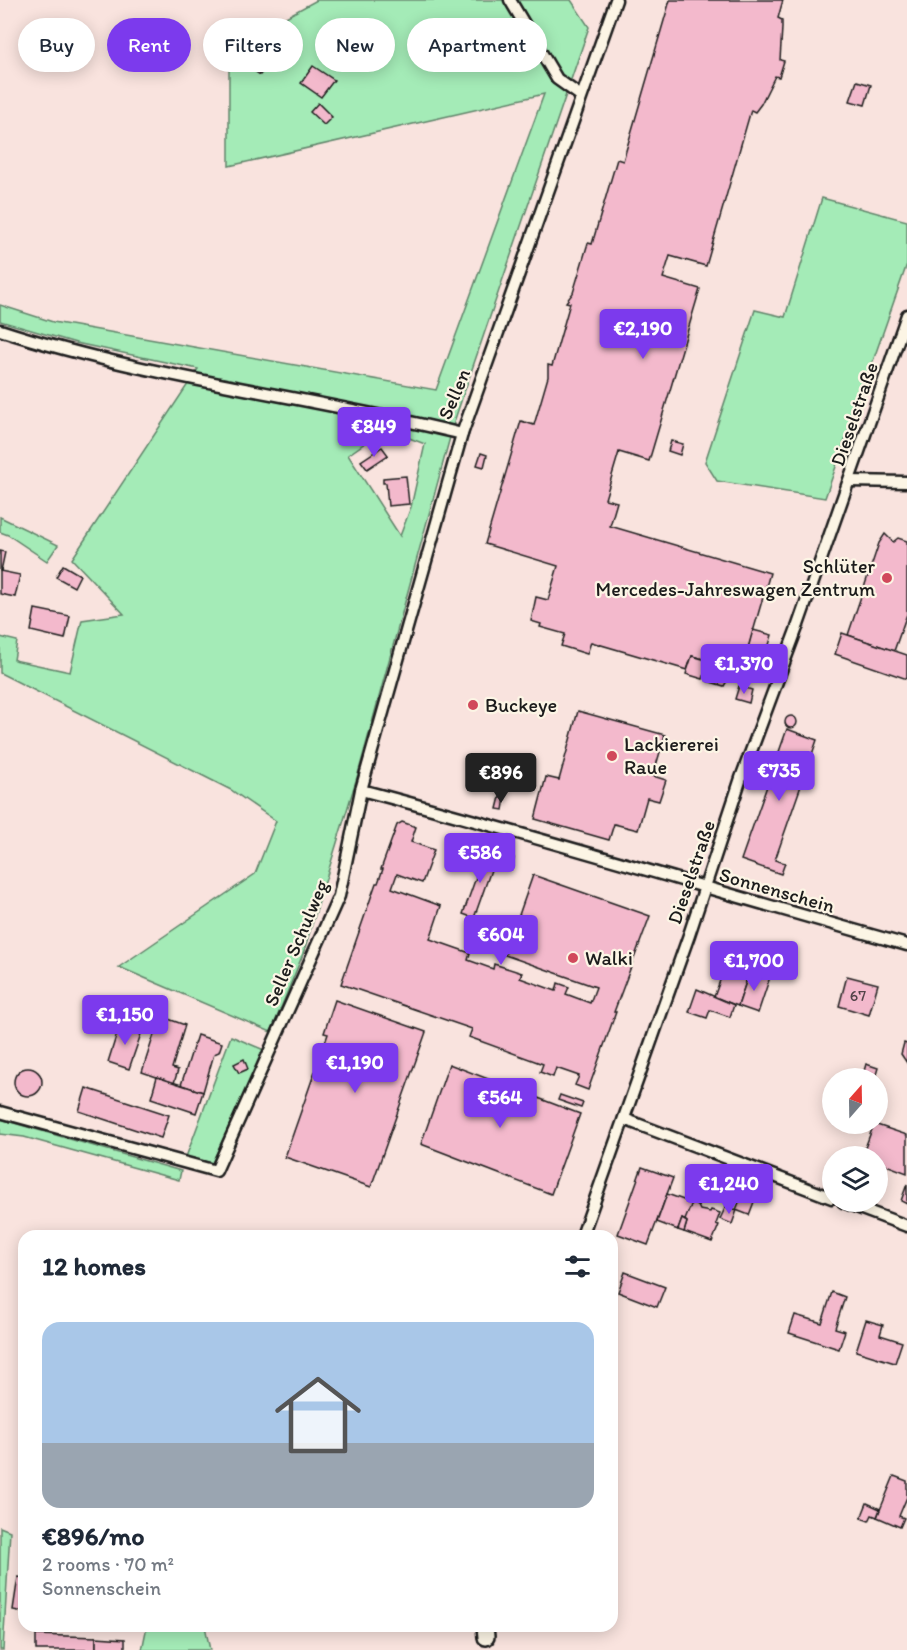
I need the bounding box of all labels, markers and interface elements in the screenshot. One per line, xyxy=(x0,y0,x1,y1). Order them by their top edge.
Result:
chip: Buy xyxy=(18,18,95,72)
chip: Rent xyxy=(107,18,191,72)
chip: Filters xyxy=(203,18,303,72)
chip: New xyxy=(315,18,395,72)
chip: Apartment xyxy=(407,18,547,72)
pin: €2,190 xyxy=(594,309,692,360)
text: €2,190 xyxy=(614,316,672,340)
street label: Dieselstraße xyxy=(825,359,883,469)
street label: Sellen xyxy=(433,365,475,423)
pin: €849 xyxy=(338,407,410,458)
text: €849 xyxy=(352,414,396,438)
place label: Schlüter Mercedes-Jahreswagen Zentrum xyxy=(596,554,875,601)
marker: Schlüter Mercedes-Jahreswagen Zentrum xyxy=(880,571,894,585)
pin: €1,370 xyxy=(695,644,793,695)
text: €1,370 xyxy=(715,651,773,675)
place label: Buckeye xyxy=(485,693,557,717)
marker: Buckeye xyxy=(466,698,480,712)
place label: Lackiererei Raue xyxy=(624,732,719,779)
marker: Lackiererei Raue xyxy=(605,749,619,763)
pin: €735 xyxy=(743,751,815,802)
pin: €896 xyxy=(465,753,537,804)
text: €735 xyxy=(758,758,800,782)
text: €896 xyxy=(479,760,523,784)
street label: Dieselstraße xyxy=(662,817,720,927)
pin: €586 xyxy=(444,833,516,884)
text: €586 xyxy=(458,840,502,864)
street label: Sonnenschein xyxy=(717,862,837,918)
street label: Seller Schulweg xyxy=(259,875,334,1010)
pin: €604 xyxy=(465,915,537,966)
text: €604 xyxy=(478,922,524,946)
pin: €1,700 xyxy=(705,941,803,992)
place label: Walki xyxy=(585,946,633,970)
text: €1,700 xyxy=(724,948,784,972)
marker: Walki xyxy=(566,951,580,965)
house number: 67 xyxy=(850,986,866,1005)
pin: €1,150 xyxy=(76,995,174,1046)
text: €1,150 xyxy=(96,1002,154,1026)
pin: €1,190 xyxy=(306,1043,404,1094)
text: €1,190 xyxy=(326,1050,384,1074)
north arrow xyxy=(822,1068,888,1134)
map controls xyxy=(822,1068,888,1212)
pin: €564 xyxy=(464,1078,536,1129)
text: €564 xyxy=(478,1085,522,1109)
button: layers xyxy=(822,1146,888,1212)
pin: €1,240 xyxy=(680,1164,778,1215)
text: €1,240 xyxy=(699,1171,759,1195)
text: 12 homes xyxy=(42,1250,146,1282)
icon: filters xyxy=(561,1250,594,1283)
icon: home xyxy=(264,1361,372,1469)
text: €896/mo xyxy=(42,1520,144,1552)
text: 2 rooms · 70 m² xyxy=(42,1552,174,1576)
text: Sonnenschein xyxy=(42,1576,161,1600)

